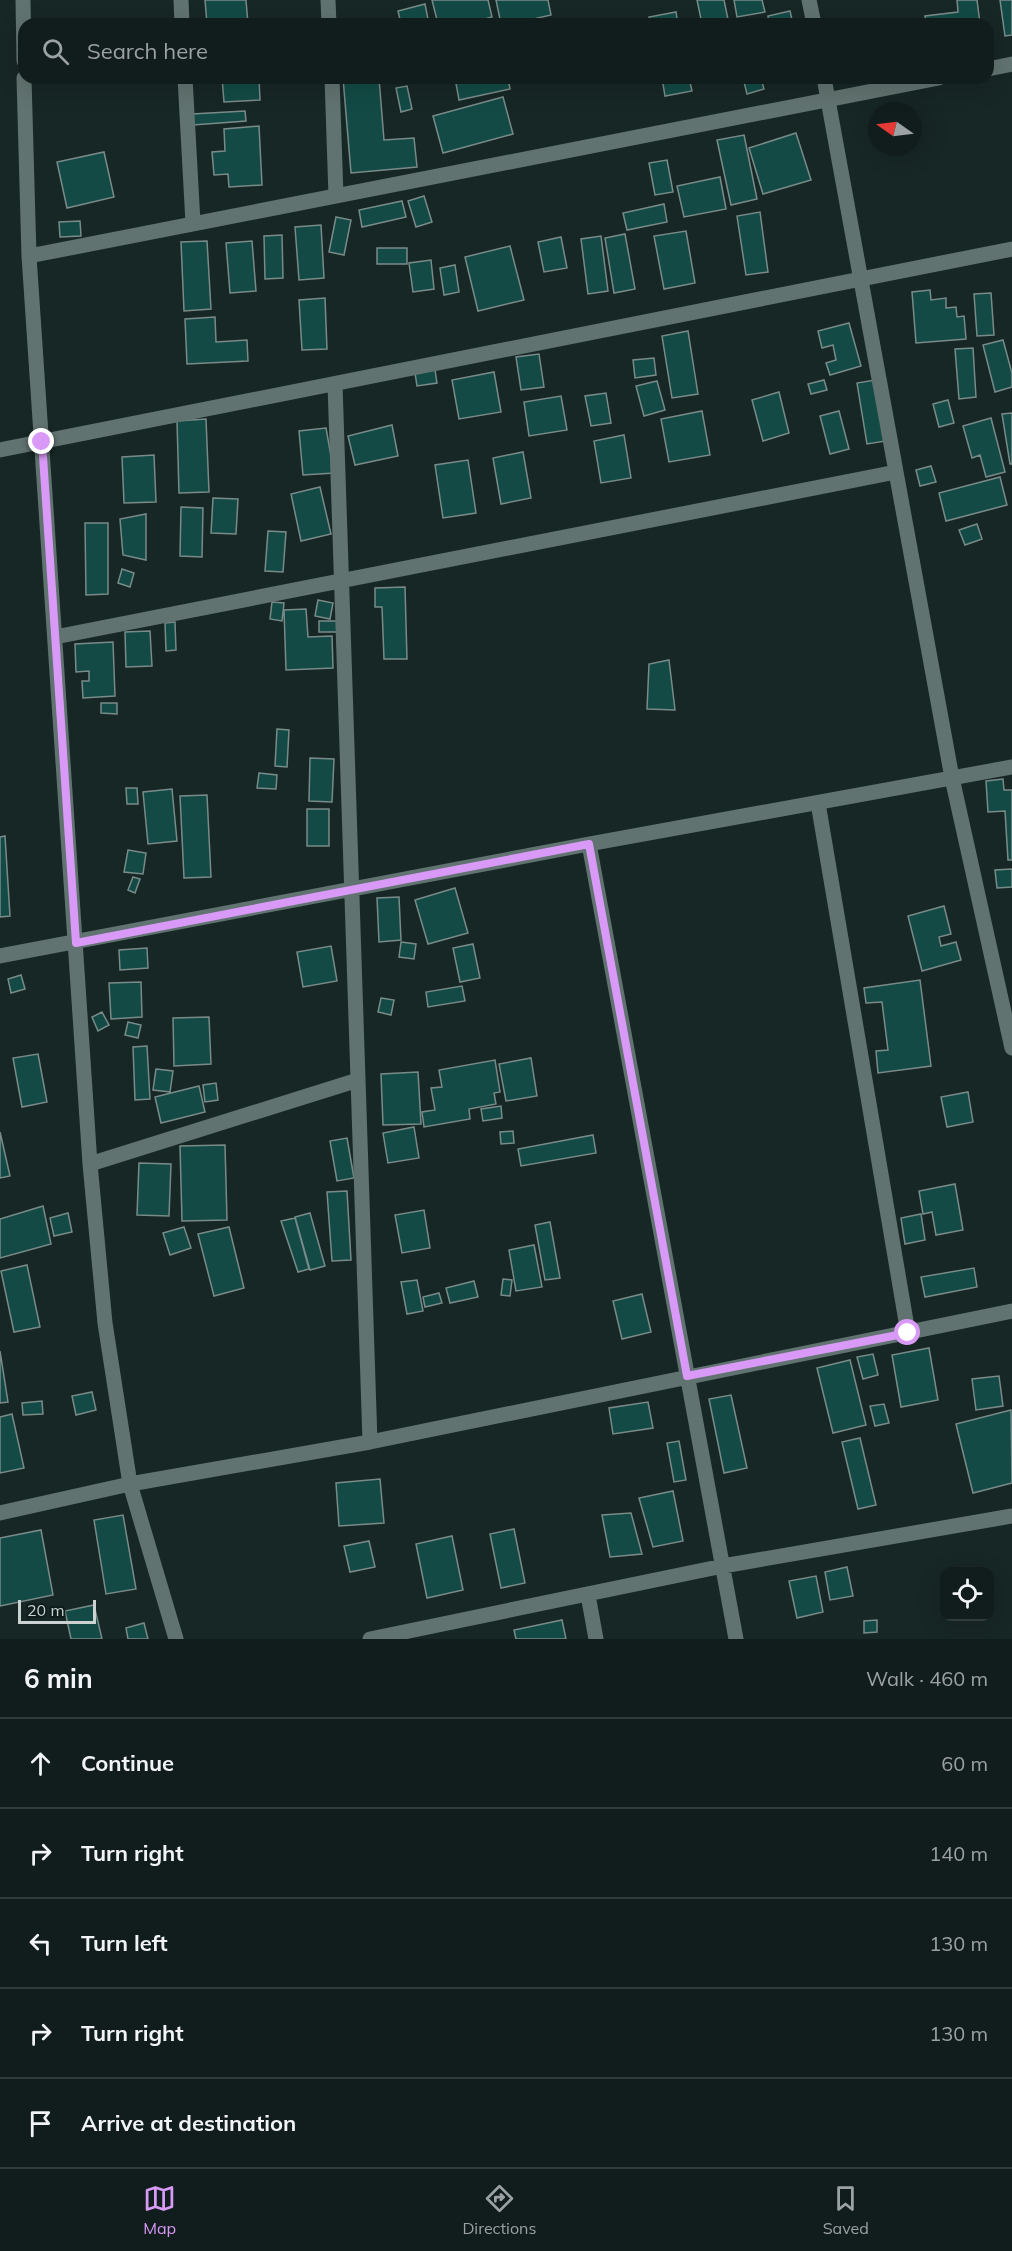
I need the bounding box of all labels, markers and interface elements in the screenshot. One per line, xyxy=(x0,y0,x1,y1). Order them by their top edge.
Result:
search box xyxy=(18,18,994,84)
icon: search xyxy=(39,35,72,68)
text: Search here xyxy=(87,37,208,65)
north arrow xyxy=(868,102,922,156)
route end xyxy=(28,428,54,454)
route start xyxy=(894,1319,920,1345)
map controls xyxy=(940,1567,994,1621)
button: locate xyxy=(940,1567,994,1621)
scale bar xyxy=(18,1597,96,1624)
text: 20 m xyxy=(27,1600,64,1620)
text: 6 min xyxy=(24,1662,93,1695)
text: Walk · 460 m xyxy=(866,1666,988,1691)
icon: ahead xyxy=(24,1747,57,1780)
text: Continue xyxy=(81,1749,174,1777)
text: 60 m xyxy=(941,1751,988,1776)
icon: right xyxy=(24,1837,57,1870)
text: Turn right xyxy=(81,1839,184,1867)
text: 140 m xyxy=(929,1841,988,1866)
icon: left xyxy=(24,1927,57,1960)
text: Turn left xyxy=(81,1929,168,1957)
text: 130 m xyxy=(929,1931,988,1956)
icon: right xyxy=(24,2017,57,2050)
text: Turn right xyxy=(81,2019,184,2047)
text: 130 m xyxy=(929,2021,988,2046)
icon: arrive xyxy=(24,2107,57,2140)
text: Arrive at destination xyxy=(81,2109,296,2137)
tab: Map xyxy=(143,2182,176,2238)
tab: Directions xyxy=(462,2182,536,2238)
tab: Saved xyxy=(823,2182,869,2238)

